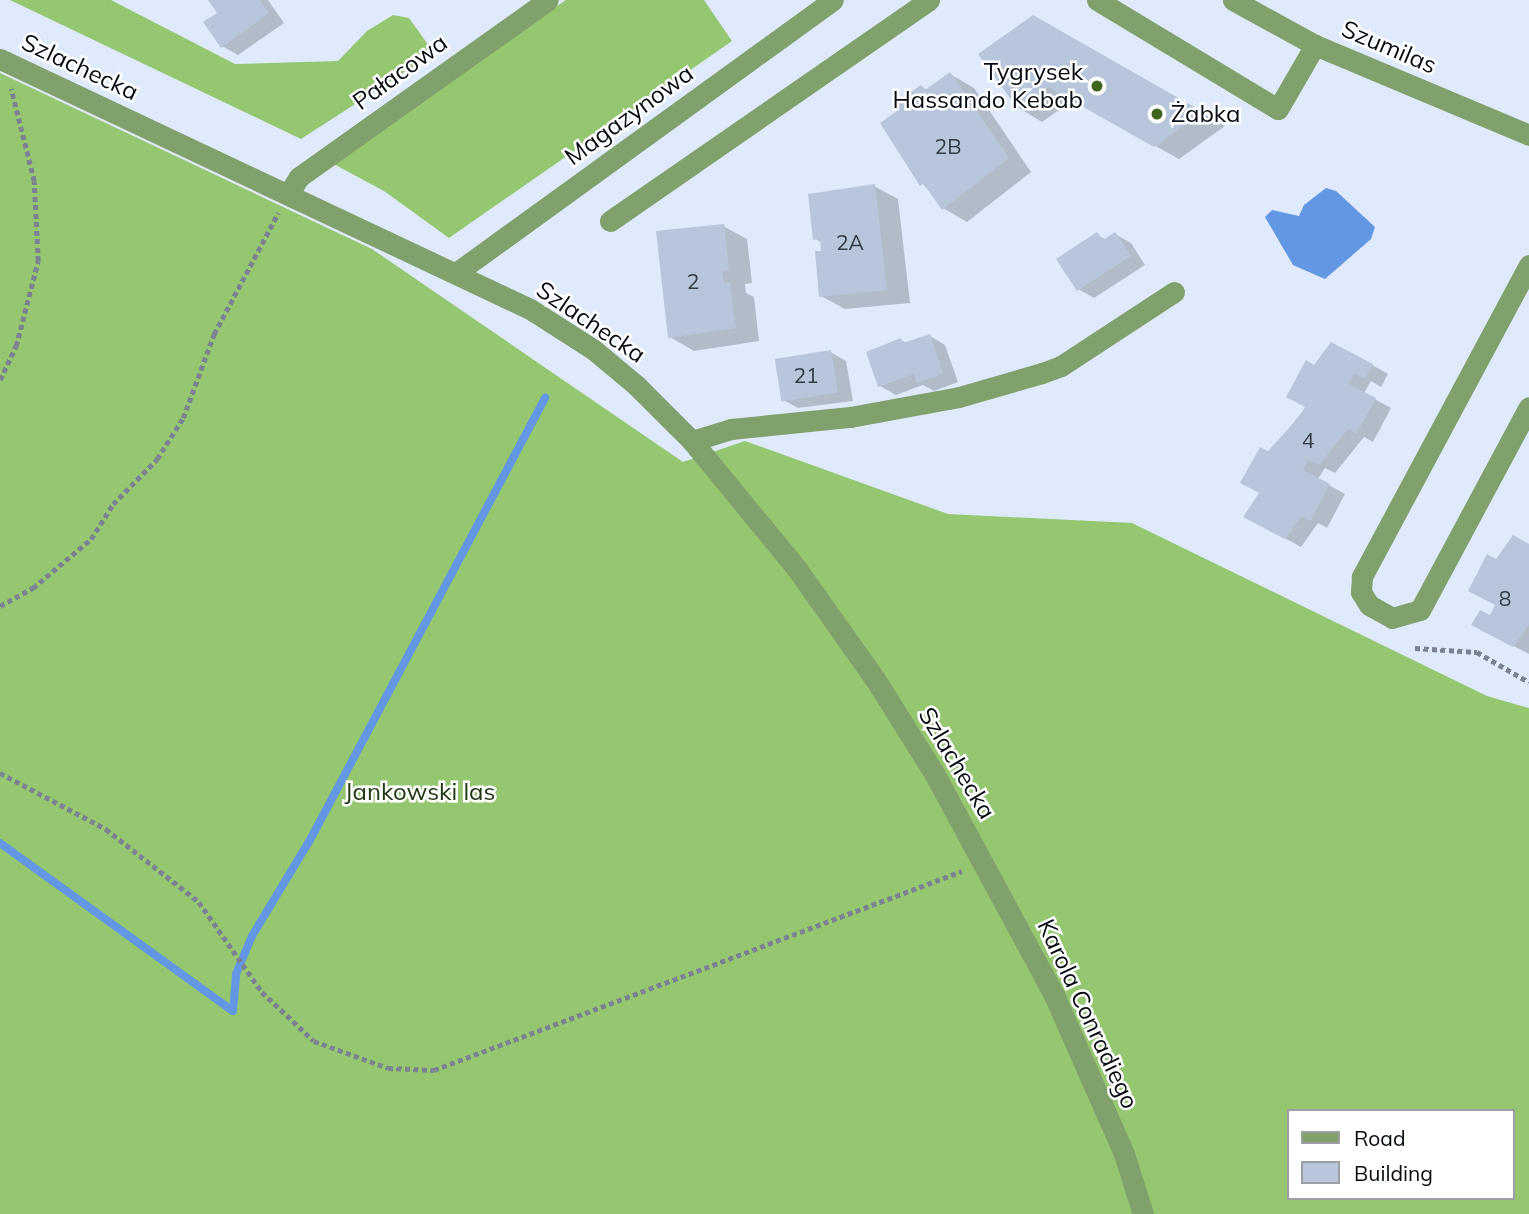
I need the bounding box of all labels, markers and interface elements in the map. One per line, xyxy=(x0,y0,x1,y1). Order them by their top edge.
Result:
street label: Szumilas xyxy=(1337,14,1441,80)
street label: Szlachecka xyxy=(17,28,143,106)
street label: Pałacowa xyxy=(347,28,453,116)
place label: Tygrysek Hassando Kebab xyxy=(892,58,1083,114)
street label: Magazynowa xyxy=(559,59,699,171)
marker: Tygrysek Hassando Kebab xyxy=(1089,78,1105,94)
place label: Żabka xyxy=(1171,100,1241,128)
marker: Żabka xyxy=(1149,106,1165,122)
house number: 2B xyxy=(935,133,961,159)
house number: 2A xyxy=(836,229,864,255)
house number: 2 xyxy=(687,268,699,294)
street label: Szlachecka xyxy=(531,275,651,369)
house number: 21 xyxy=(793,362,819,388)
house number: 4 xyxy=(1302,427,1314,453)
house number: 8 xyxy=(1499,585,1511,611)
street label: Szlachecka xyxy=(912,702,1002,824)
park label: Jankowski las xyxy=(345,778,495,806)
street label: Karola Conradiego xyxy=(1031,915,1145,1113)
legend xyxy=(1288,1109,1515,1200)
text: Road xyxy=(1354,1125,1405,1151)
text: Building xyxy=(1354,1160,1433,1186)

